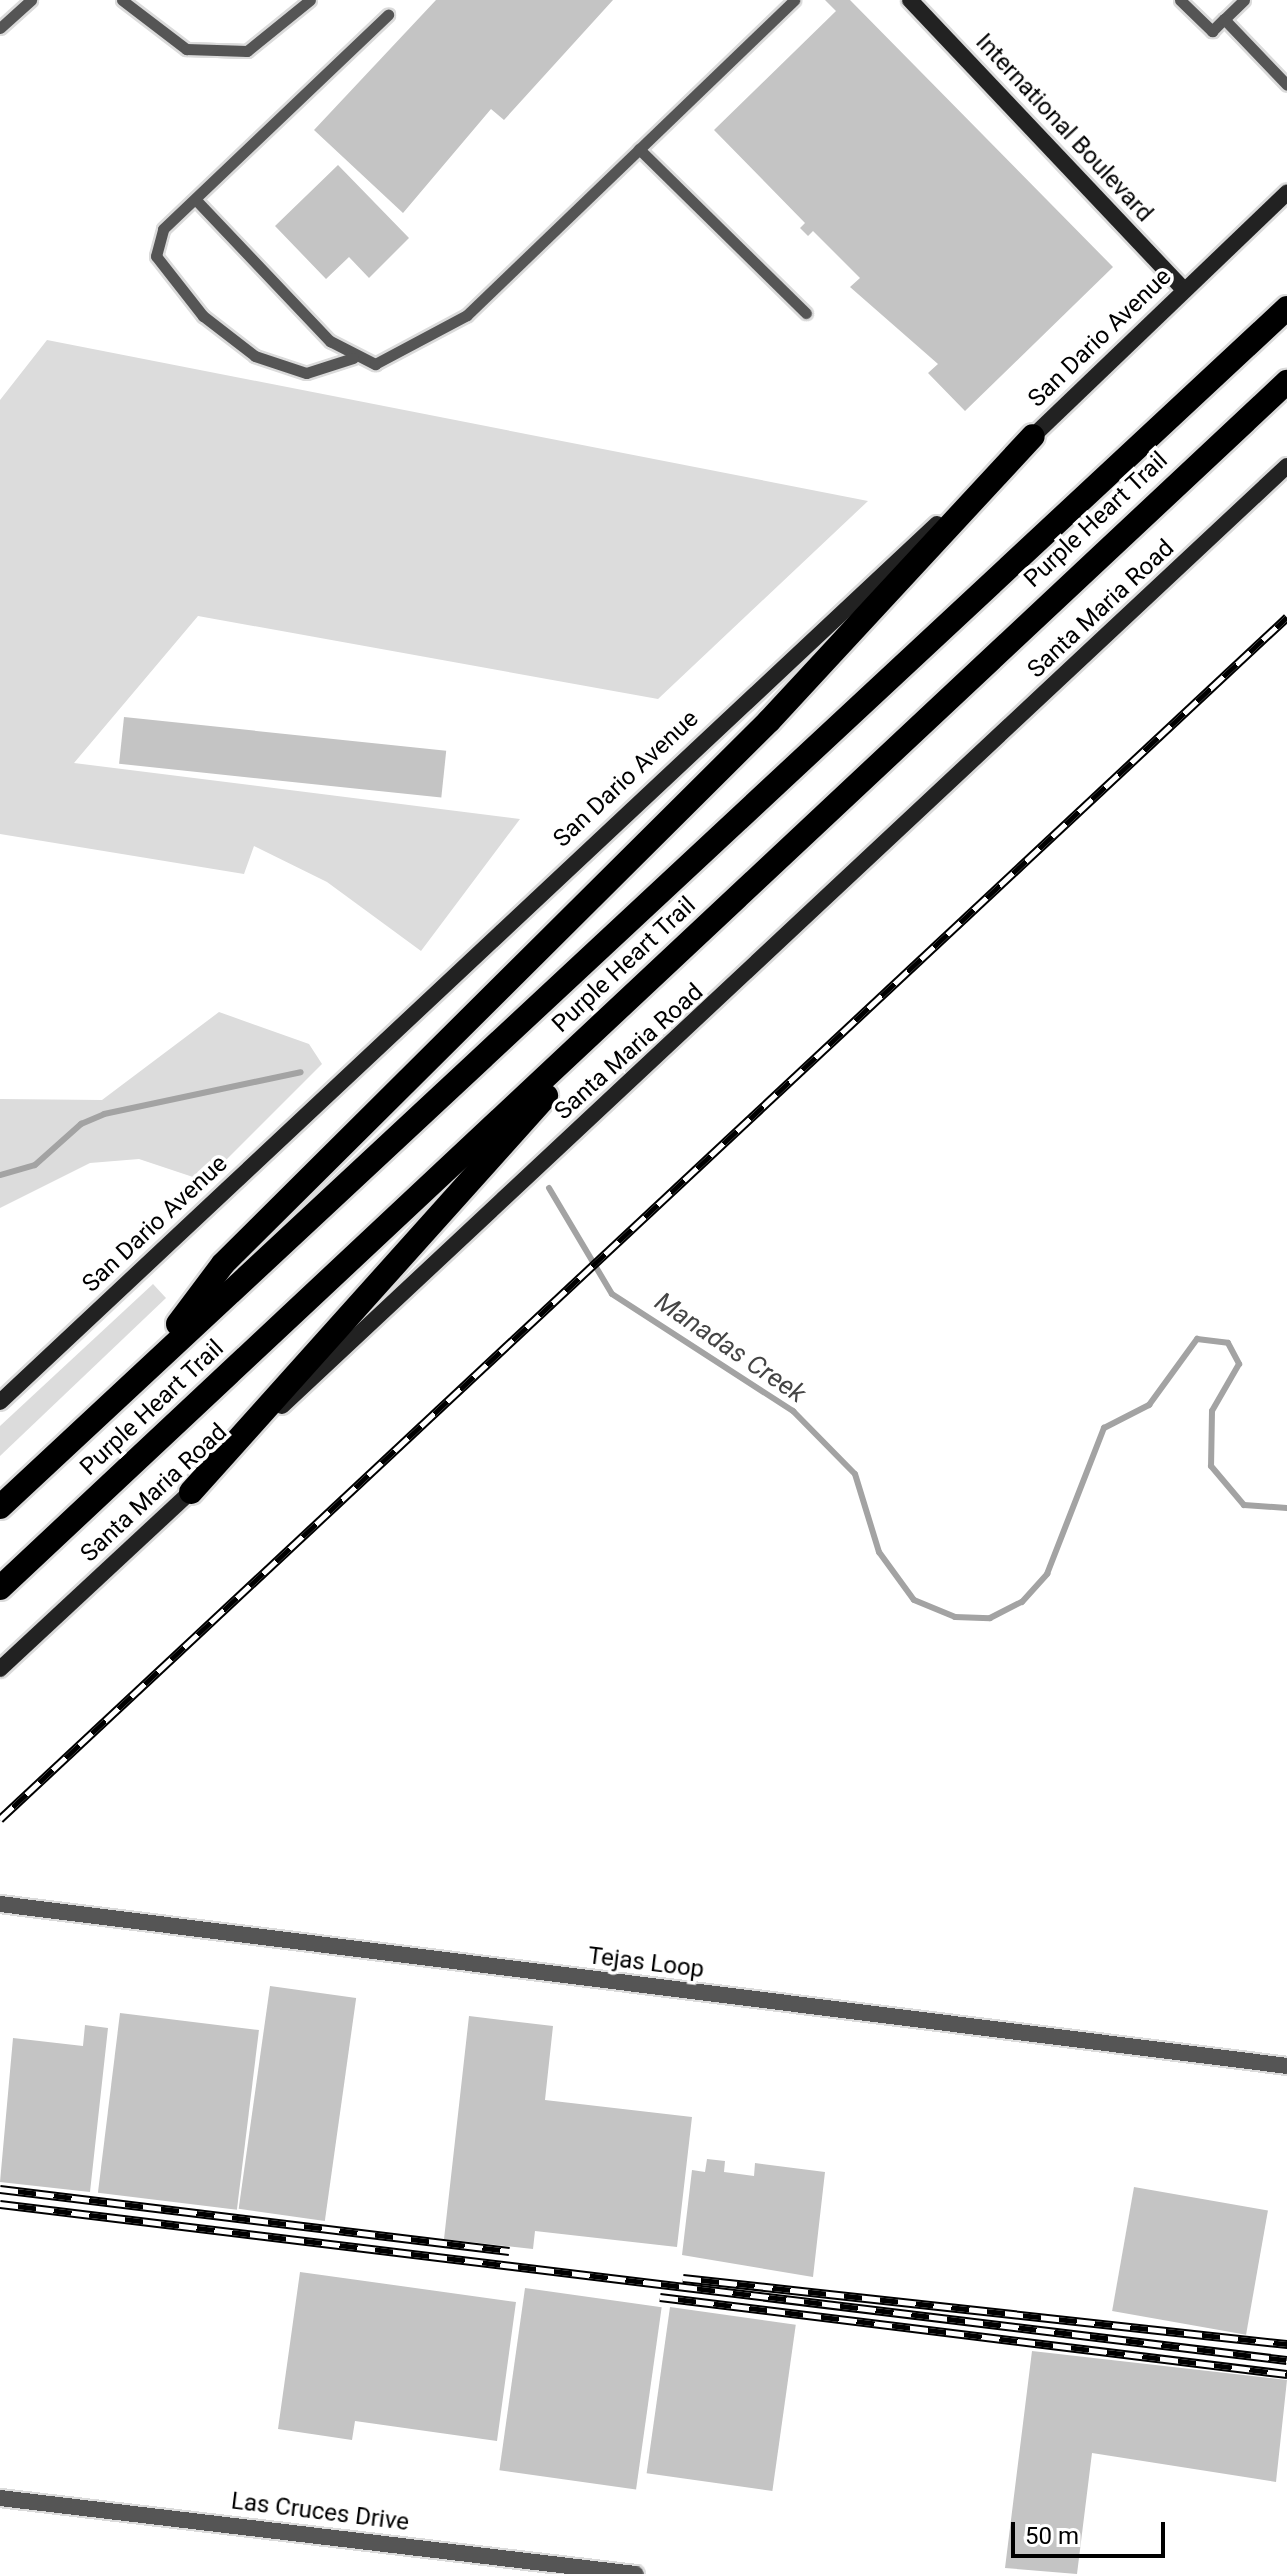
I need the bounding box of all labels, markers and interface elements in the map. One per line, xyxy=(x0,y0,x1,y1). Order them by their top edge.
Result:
street label: International Boulevard xyxy=(969,28,1159,228)
street label: San Dario Avenue xyxy=(1023,263,1177,413)
street label: Purple Heart Trail xyxy=(1018,446,1174,594)
street label: Santa Maria Road xyxy=(1022,534,1180,684)
street label: San Dario Avenue xyxy=(548,705,704,853)
street label: Purple Heart Trail xyxy=(546,891,702,1039)
street label: Santa Maria Road xyxy=(549,978,709,1126)
street label: San Dario Avenue xyxy=(77,1150,233,1298)
water label: Manadas Creek xyxy=(649,1286,811,1410)
street label: Purple Heart Trail xyxy=(74,1334,230,1482)
street label: Santa Maria Road xyxy=(75,1418,233,1568)
street label: Tejas Loop xyxy=(586,1942,706,1984)
street label: Las Cruces Drive xyxy=(229,2487,411,2537)
scale bar xyxy=(1015,2506,1169,2556)
text: 50 m xyxy=(1025,2522,1079,2550)

